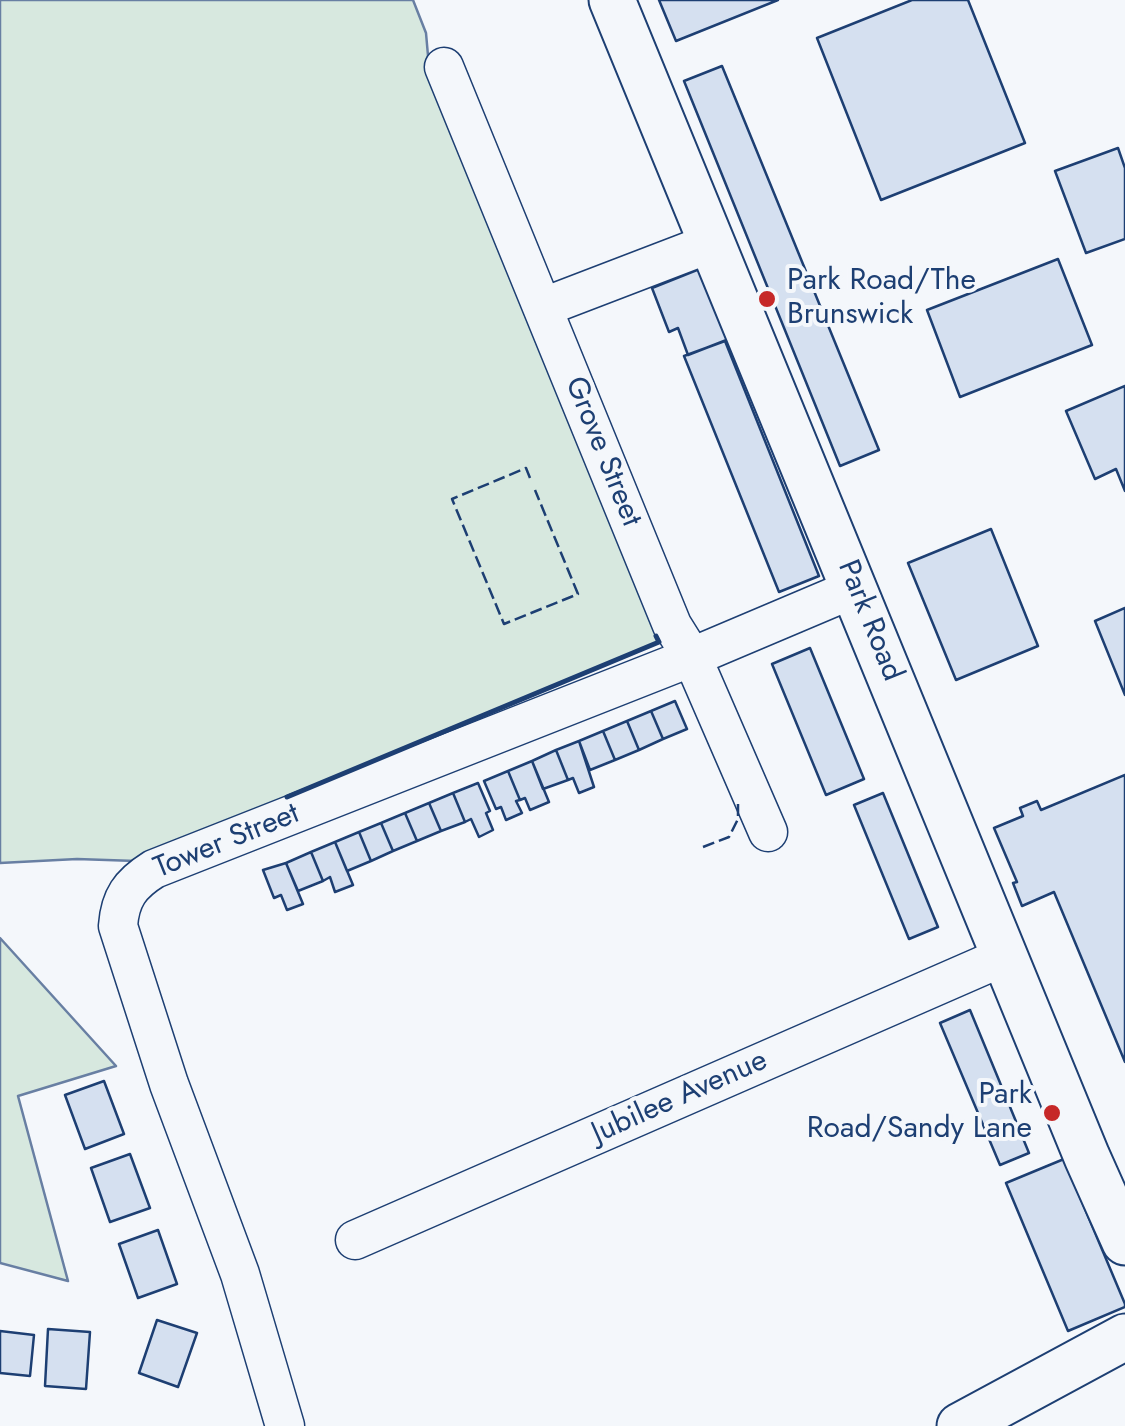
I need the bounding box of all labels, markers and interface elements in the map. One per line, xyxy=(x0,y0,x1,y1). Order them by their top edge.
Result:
place label: Park Road/The Brunswick xyxy=(787,264,976,334)
marker: Park Road/The Brunswick xyxy=(756,288,778,310)
street label: Grove Street xyxy=(556,372,648,532)
street label: Park Road xyxy=(828,555,910,687)
street label: Tower Street xyxy=(149,797,305,887)
street label: Jubilee Avenue xyxy=(587,1043,773,1153)
place label: Park Road/Sandy Lane xyxy=(807,1078,1032,1148)
marker: Park Road/Sandy Lane xyxy=(1041,1102,1063,1124)

